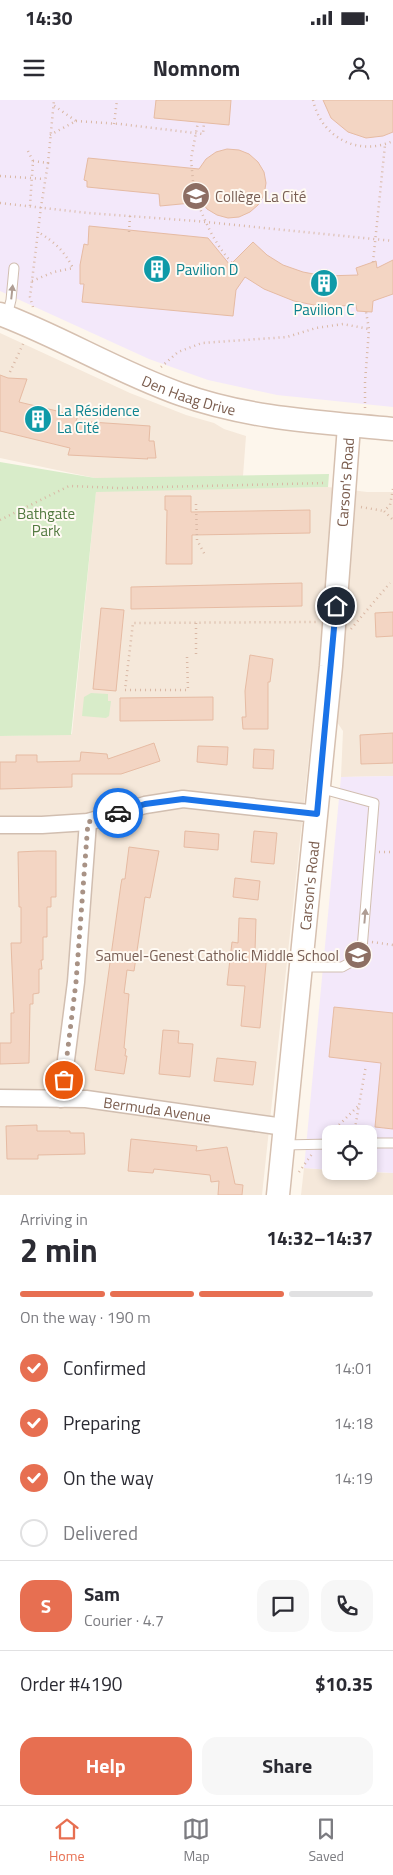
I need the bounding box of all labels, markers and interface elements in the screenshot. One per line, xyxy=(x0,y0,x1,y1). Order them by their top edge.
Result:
text: 14:30 xyxy=(25,3,72,32)
text: Nomnom xyxy=(153,51,240,85)
icon: menu xyxy=(20,54,48,82)
icon: person xyxy=(345,54,373,82)
school or university icon: Collège La Cité xyxy=(181,181,211,211)
place label: Collège La Cité xyxy=(215,185,306,208)
building icon: Pavilion D xyxy=(142,254,172,284)
place label: Pavilion D xyxy=(176,258,238,281)
building icon: Pavilion C xyxy=(309,268,339,298)
one-way arrow xyxy=(8,284,16,300)
place label: Pavilion C xyxy=(294,298,354,321)
street label: Den Haag Drive xyxy=(138,369,238,421)
place label: La Résidence La Cité xyxy=(57,399,140,439)
building icon: La Résidence La Cité xyxy=(23,404,53,434)
street label: Carson's Road xyxy=(330,437,360,528)
park label: Bathgate Park xyxy=(17,502,75,542)
pin xyxy=(315,585,357,627)
icon: home xyxy=(322,592,350,620)
courier xyxy=(93,788,143,838)
icon: car xyxy=(104,799,132,827)
street label: Carson's Road xyxy=(293,840,325,931)
one-way arrow xyxy=(361,908,369,924)
school or university icon: Samuel-Genest Catholic Middle School xyxy=(343,940,373,970)
place label: Samuel-Genest Catholic Middle School xyxy=(96,944,339,967)
pin xyxy=(43,1059,85,1101)
icon: bag xyxy=(50,1066,78,1094)
street label: Bermuda Avenue xyxy=(102,1090,212,1128)
map controls xyxy=(322,1125,377,1180)
button: locate xyxy=(322,1125,377,1180)
text: Arriving in xyxy=(20,1207,88,1231)
text: 14:32–14:37 xyxy=(266,1223,373,1252)
text: 2 min xyxy=(20,1226,98,1274)
text: On the way · 190 m xyxy=(20,1305,151,1329)
text: Confirmed xyxy=(63,1353,146,1382)
icon: check xyxy=(20,1354,48,1382)
text: 14:01 xyxy=(334,1356,373,1380)
text: Preparing xyxy=(63,1408,140,1437)
icon: check xyxy=(20,1409,48,1437)
text: 14:18 xyxy=(334,1411,373,1435)
text: On the way xyxy=(63,1463,154,1492)
icon: check xyxy=(20,1464,48,1492)
text: 14:19 xyxy=(334,1466,373,1490)
text: Delivered xyxy=(63,1518,138,1547)
text: Sam xyxy=(84,1579,120,1608)
button: chat xyxy=(257,1580,309,1632)
button: phone xyxy=(321,1580,373,1632)
text: S xyxy=(41,1591,51,1620)
text: Courier · 4.7 xyxy=(84,1608,164,1632)
text: Order #4190 xyxy=(20,1669,122,1698)
text: $10.35 xyxy=(315,1669,373,1698)
button: Help xyxy=(20,1737,192,1795)
button: Share xyxy=(202,1737,373,1795)
tab: Home xyxy=(49,1815,85,1866)
tab: Map xyxy=(182,1815,210,1866)
tab: Saved xyxy=(308,1815,344,1866)

